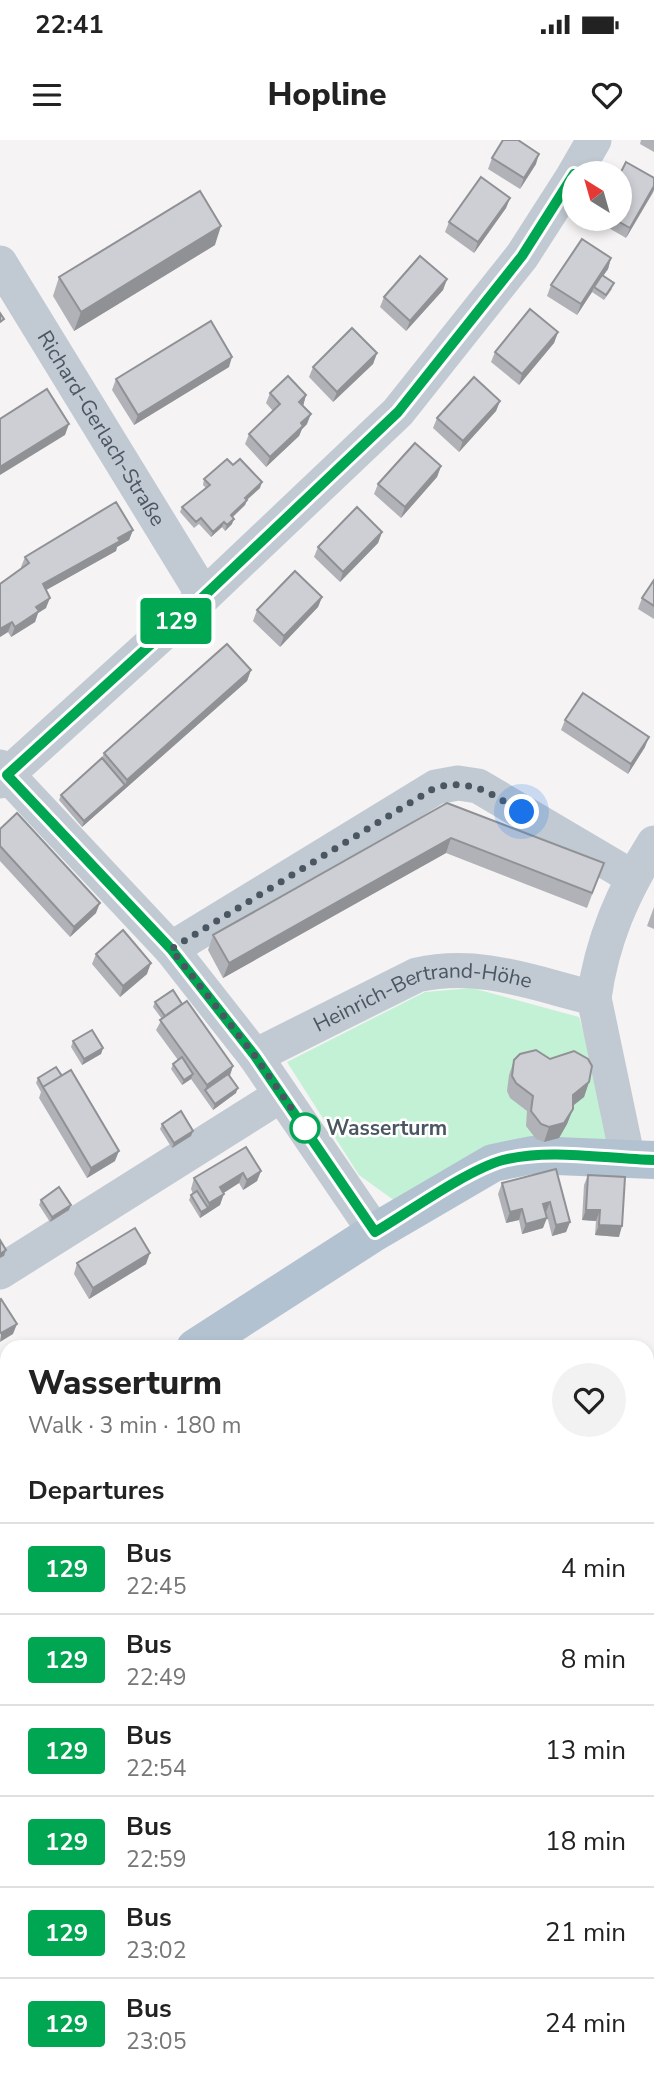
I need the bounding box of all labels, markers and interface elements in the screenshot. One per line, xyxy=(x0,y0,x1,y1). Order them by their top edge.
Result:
text: 22:41 xyxy=(35,7,104,42)
text: Hopline xyxy=(267,73,387,116)
icon: menu xyxy=(28,76,66,114)
icon: heart xyxy=(588,76,626,114)
north arrow xyxy=(562,161,632,231)
map controls xyxy=(562,161,632,231)
street label: Richard-Gerlach-Straße xyxy=(31,325,172,532)
line badge: 129 xyxy=(136,598,216,644)
text: 129 xyxy=(154,605,198,637)
your location xyxy=(504,794,539,829)
street label: Heinrich-Bertrand-Höhe xyxy=(309,956,535,1039)
marker: Wasserturm xyxy=(290,1113,320,1143)
place label: Wasserturm xyxy=(326,1114,447,1142)
text: Wasserturm xyxy=(28,1361,222,1406)
button: heart xyxy=(552,1363,626,1437)
text: Walk · 3 min · 180 m xyxy=(28,1410,241,1441)
text: Departures xyxy=(28,1473,164,1508)
text: Bus xyxy=(126,1536,172,1571)
text: 4 min xyxy=(561,1551,626,1586)
text: 129 xyxy=(45,1553,88,1585)
text: 22:45 xyxy=(126,1571,186,1602)
text: Bus xyxy=(126,1627,172,1662)
text: 8 min xyxy=(561,1642,626,1677)
text: 129 xyxy=(45,1644,88,1676)
text: 22:49 xyxy=(126,1662,186,1693)
text: Bus xyxy=(126,1718,172,1753)
text: 13 min xyxy=(545,1733,626,1768)
text: 129 xyxy=(45,1735,88,1767)
text: 22:54 xyxy=(126,1753,186,1784)
text: Bus xyxy=(126,1809,172,1844)
text: 18 min xyxy=(545,1824,626,1859)
text: 129 xyxy=(45,1826,88,1858)
text: 22:59 xyxy=(126,1844,186,1875)
text: Bus xyxy=(126,1900,172,1935)
text: 21 min xyxy=(545,1915,626,1950)
text: 129 xyxy=(45,1917,88,1949)
text: 23:02 xyxy=(126,1935,186,1966)
text: Bus xyxy=(126,1991,172,2026)
text: 24 min xyxy=(545,2006,626,2041)
text: 129 xyxy=(45,2008,88,2040)
text: 23:05 xyxy=(126,2026,186,2057)

